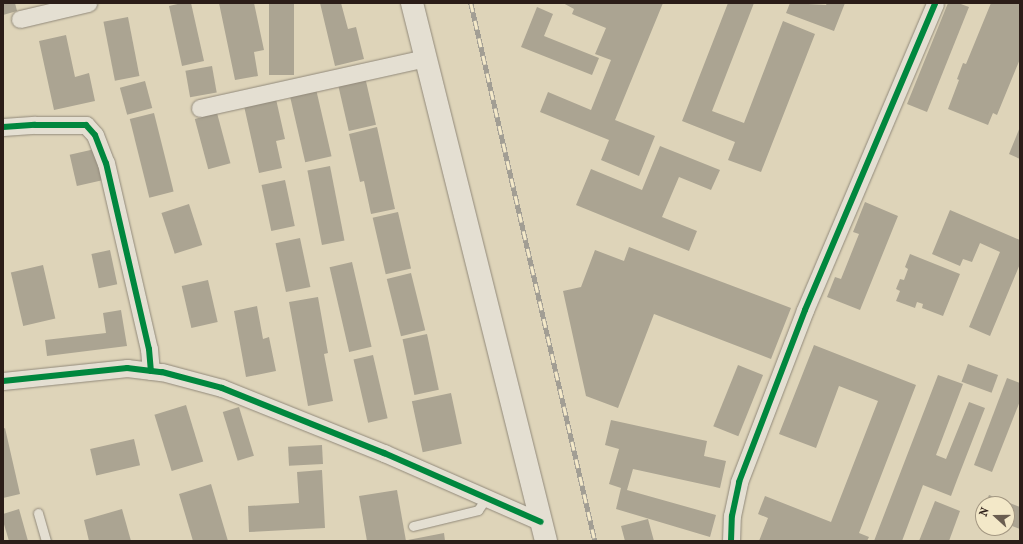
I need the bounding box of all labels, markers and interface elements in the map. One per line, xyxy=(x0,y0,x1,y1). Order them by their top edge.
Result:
north arrow xyxy=(975,496,1015,536)
text: N xyxy=(977,506,992,518)

